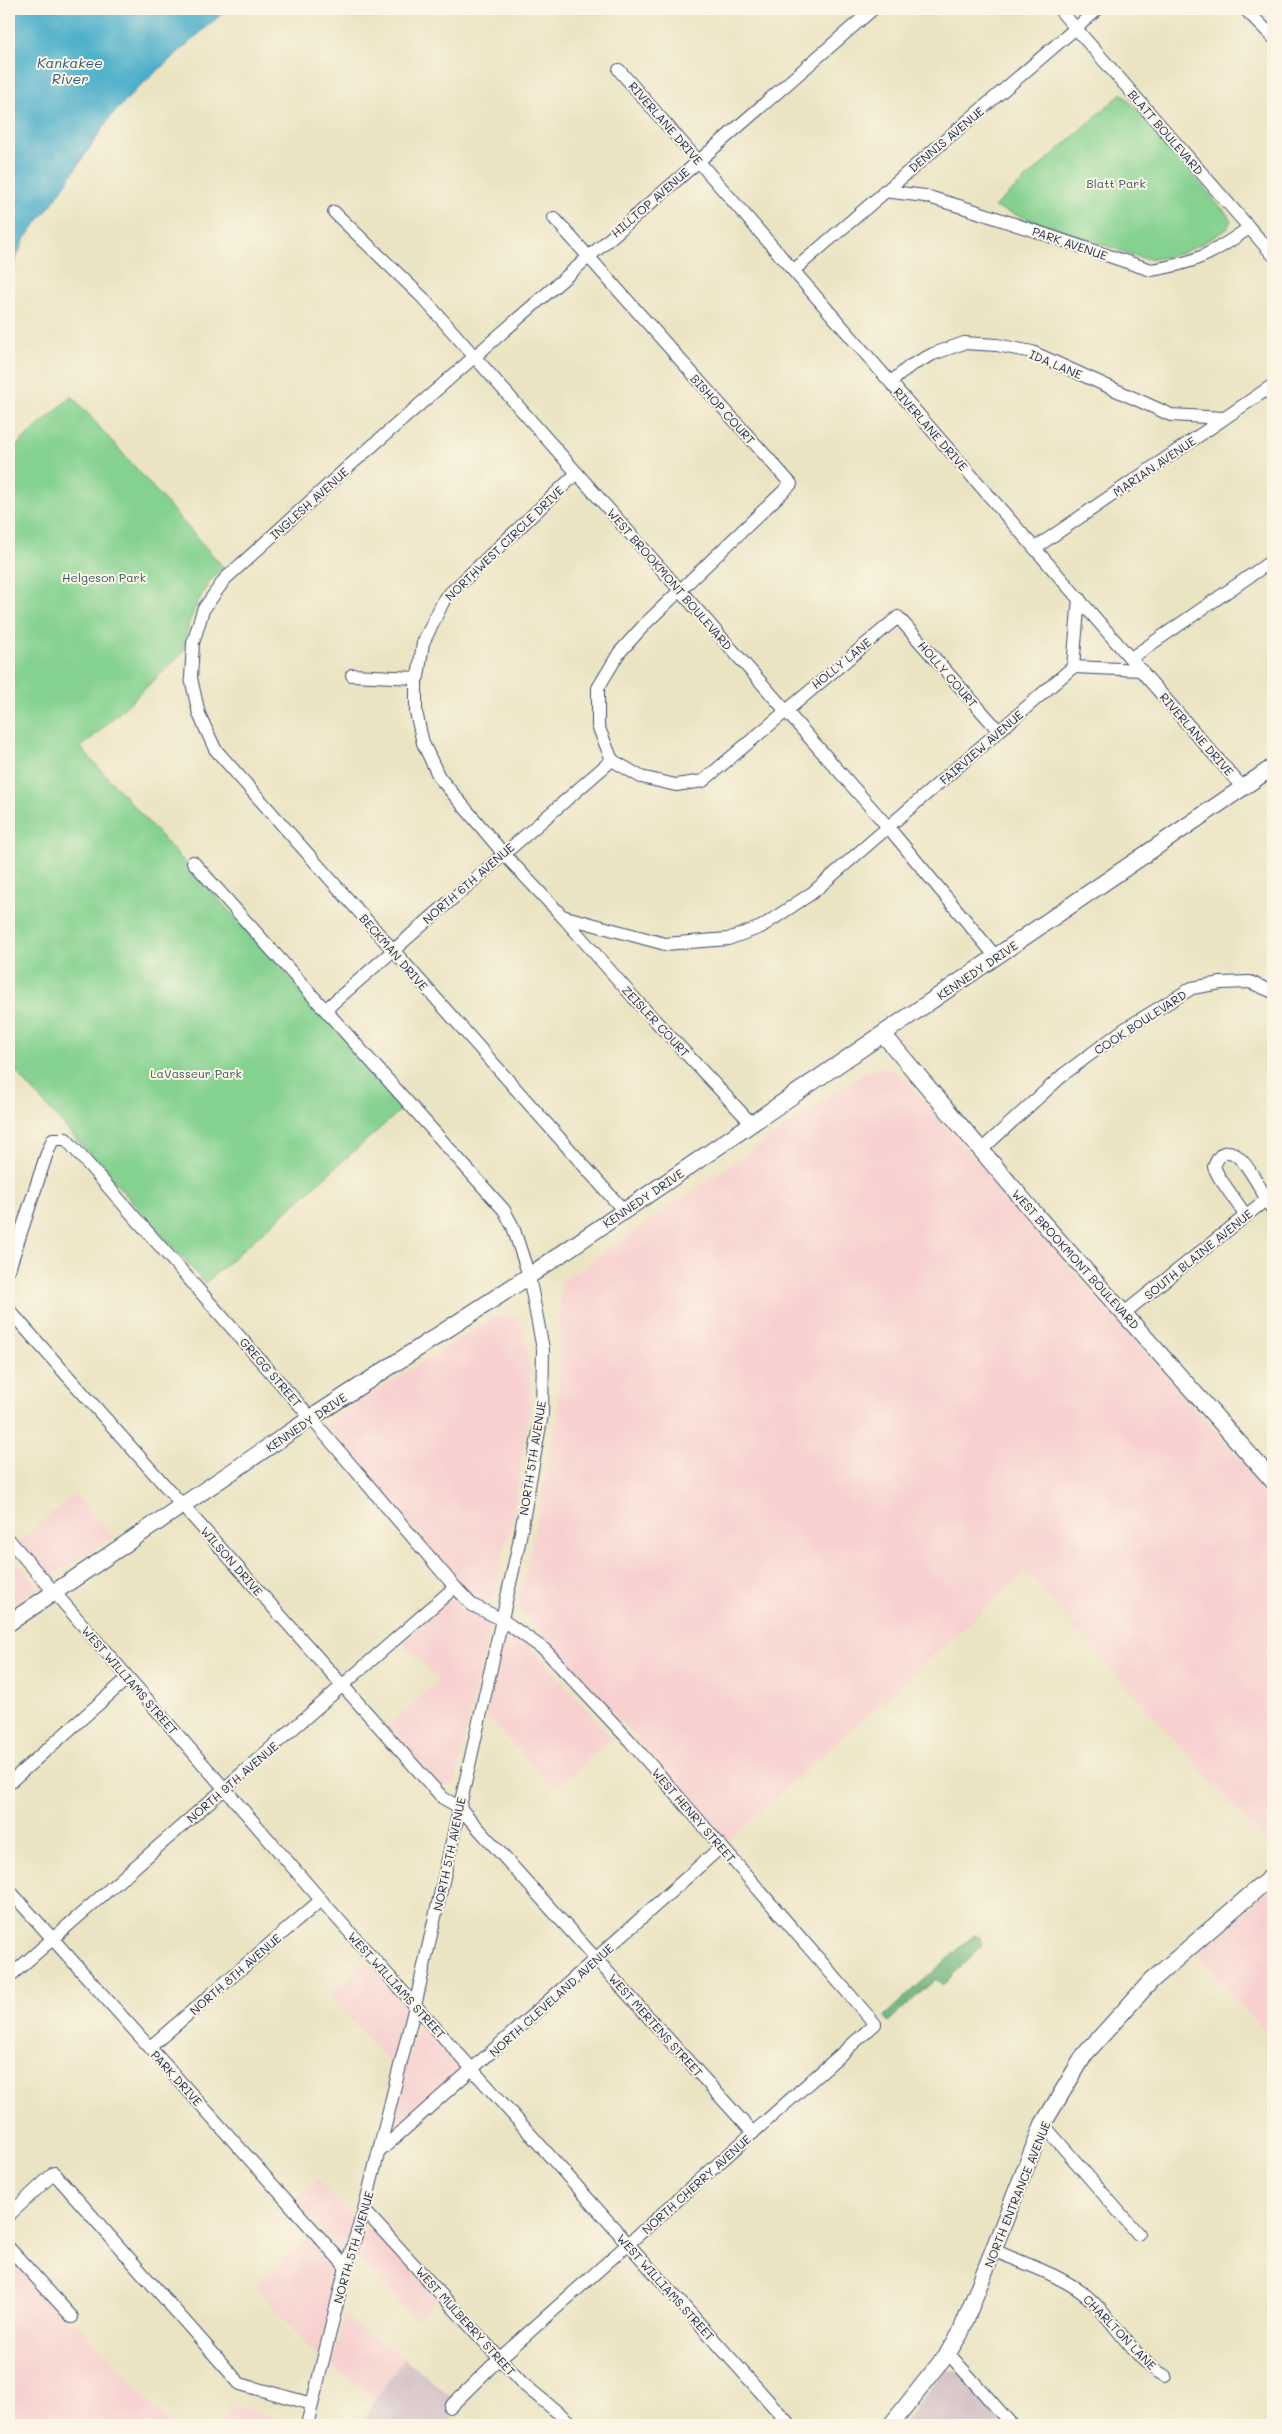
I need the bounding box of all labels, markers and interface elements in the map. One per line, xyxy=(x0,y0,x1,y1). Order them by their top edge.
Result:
water label: Kankakee River xyxy=(37,53,103,88)
street label: RIVERLANE DRIVE xyxy=(625,78,707,168)
street label: BLATT BOULEVARD xyxy=(1125,86,1207,178)
street label: DENNIS AVENUE xyxy=(905,103,987,175)
street label: HILLTOP AVENUE xyxy=(608,164,693,240)
park label: Blatt Park xyxy=(1086,175,1146,191)
street label: PARK AVENUE xyxy=(1030,223,1110,263)
street label: IDA LANE xyxy=(1027,346,1085,382)
street label: BISHOP COURT xyxy=(687,371,759,448)
street label: RIVERLANE DRIVE xyxy=(890,384,972,474)
street label: MARIAN AVENUE xyxy=(1109,432,1199,500)
street label: INGLESH AVENUE xyxy=(266,463,352,542)
street label: NORTHWEST CIRCLE DRIVE xyxy=(441,482,567,604)
street label: WEST BROOKMONT BOULEVARD xyxy=(604,505,736,653)
park label: Helgeson Park xyxy=(62,569,146,585)
street label: HOLLY LANE xyxy=(808,634,874,692)
street label: HOLLY COURT xyxy=(915,637,981,711)
street label: RIVERLANE DRIVE xyxy=(1156,689,1238,779)
street label: FAIRVIEW AVENUE xyxy=(936,706,1026,788)
street label: NORTH 6TH AVENUE xyxy=(419,839,517,927)
street label: BECKMAN DRIVE xyxy=(356,910,432,994)
street label: KENNEDY DRIVE xyxy=(933,937,1021,1003)
street label: ZEISLER COURT xyxy=(619,982,693,1060)
street label: COOK BOULEVARD xyxy=(1091,986,1189,1058)
park label: LaVasseur Park xyxy=(150,1065,242,1081)
street label: KENNEDY DRIVE xyxy=(599,1165,687,1231)
street label: WEST BROOKMONT BOULEVARD xyxy=(1009,1186,1143,1332)
street label: SOUTH BLAINE AVENUE xyxy=(1140,1205,1256,1303)
street label: GREGG STREET xyxy=(237,1334,306,1410)
street label: KENNEDY DRIVE xyxy=(262,1389,350,1455)
street label: NORTH 5TH AVENUE xyxy=(515,1399,549,1517)
street label: WILSON DRIVE xyxy=(197,1523,267,1599)
street label: WEST WILLIAMS STREET xyxy=(79,1623,182,1738)
street label: NORTH 9TH AVENUE xyxy=(183,1738,281,1826)
street label: WEST HENRY STREET xyxy=(649,1764,740,1866)
street label: NORTH 5TH AVENUE xyxy=(429,1795,469,1912)
street label: WEST WILLIAMS STREET xyxy=(345,1928,449,2042)
street label: NORTH 8TH AVENUE xyxy=(186,1930,284,2018)
street label: NORTH CLEVELAND AVENUE xyxy=(485,1940,617,2060)
street label: WEST MERTENS STREET xyxy=(605,1970,707,2080)
street label: PARK DRIVE xyxy=(148,2047,206,2109)
street label: NORTH ENTRANCE AVENUE xyxy=(980,2118,1054,2270)
street label: NORTH CHERRY AVENUE xyxy=(638,2131,754,2237)
street label: NORTH 5TH AVENUE xyxy=(329,2189,377,2305)
street label: WEST WILLIAMS STREET xyxy=(614,2230,718,2344)
street label: WEST MULBERRY STREET xyxy=(413,2263,520,2379)
street label: CHARLTON LANE xyxy=(1080,2291,1160,2373)

